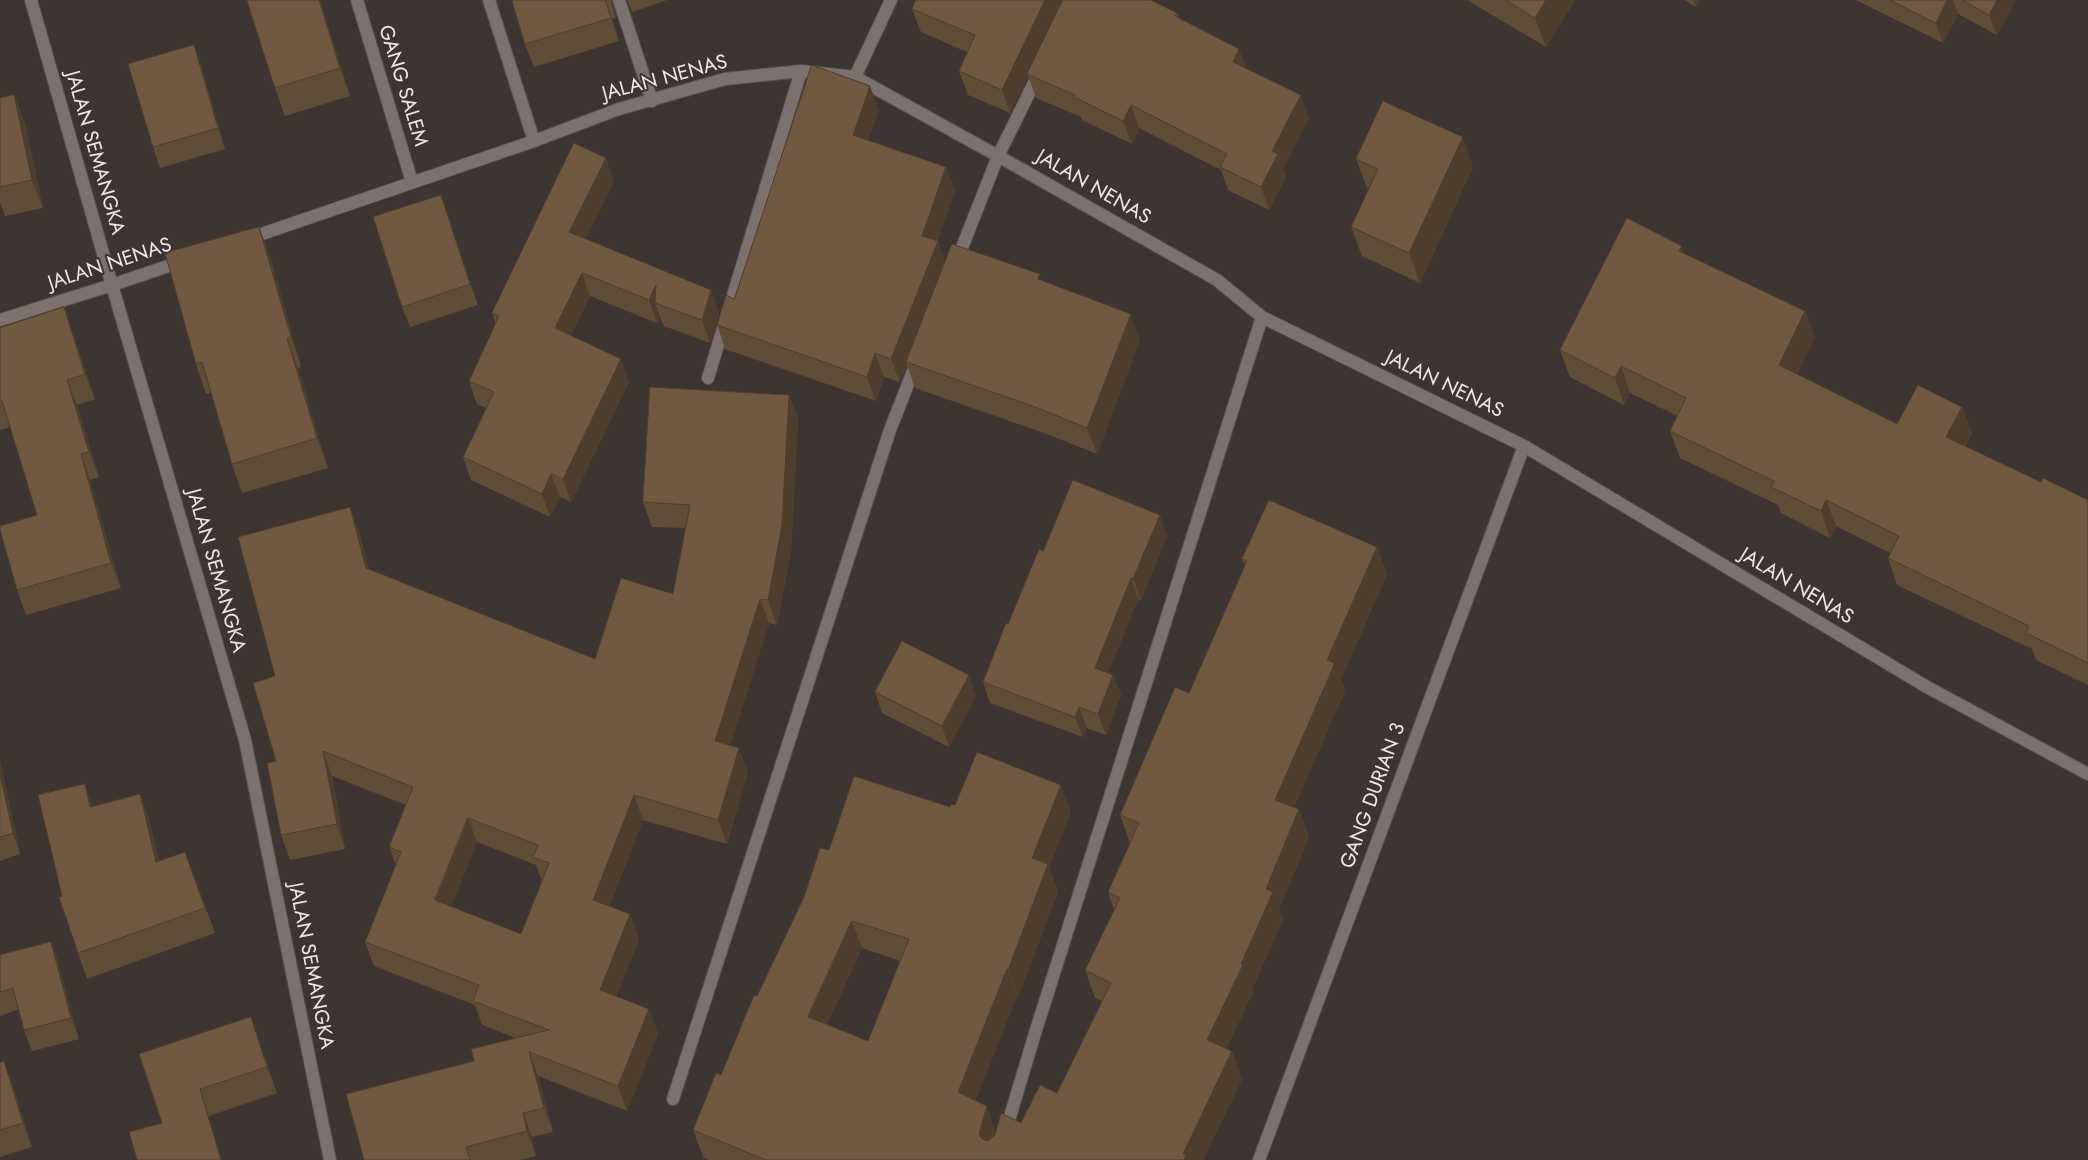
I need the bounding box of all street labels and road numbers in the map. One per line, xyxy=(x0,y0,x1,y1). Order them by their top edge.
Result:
street label: GANG SALEM xyxy=(372,23,432,149)
street label: JALAN NENAS xyxy=(600,51,730,107)
street label: JALAN SEMANGKA xyxy=(59,68,129,238)
street label: JALAN NENAS xyxy=(1031,145,1155,231)
street label: JALAN NENAS xyxy=(45,234,175,296)
street label: JALAN NENAS xyxy=(1381,346,1507,424)
street label: JALAN SEMANGKA xyxy=(180,486,250,656)
street label: JALAN NENAS xyxy=(1735,544,1857,630)
street label: GANG DURIAN 3 xyxy=(1337,720,1411,872)
street label: JALAN SEMANGKA xyxy=(282,881,338,1051)

